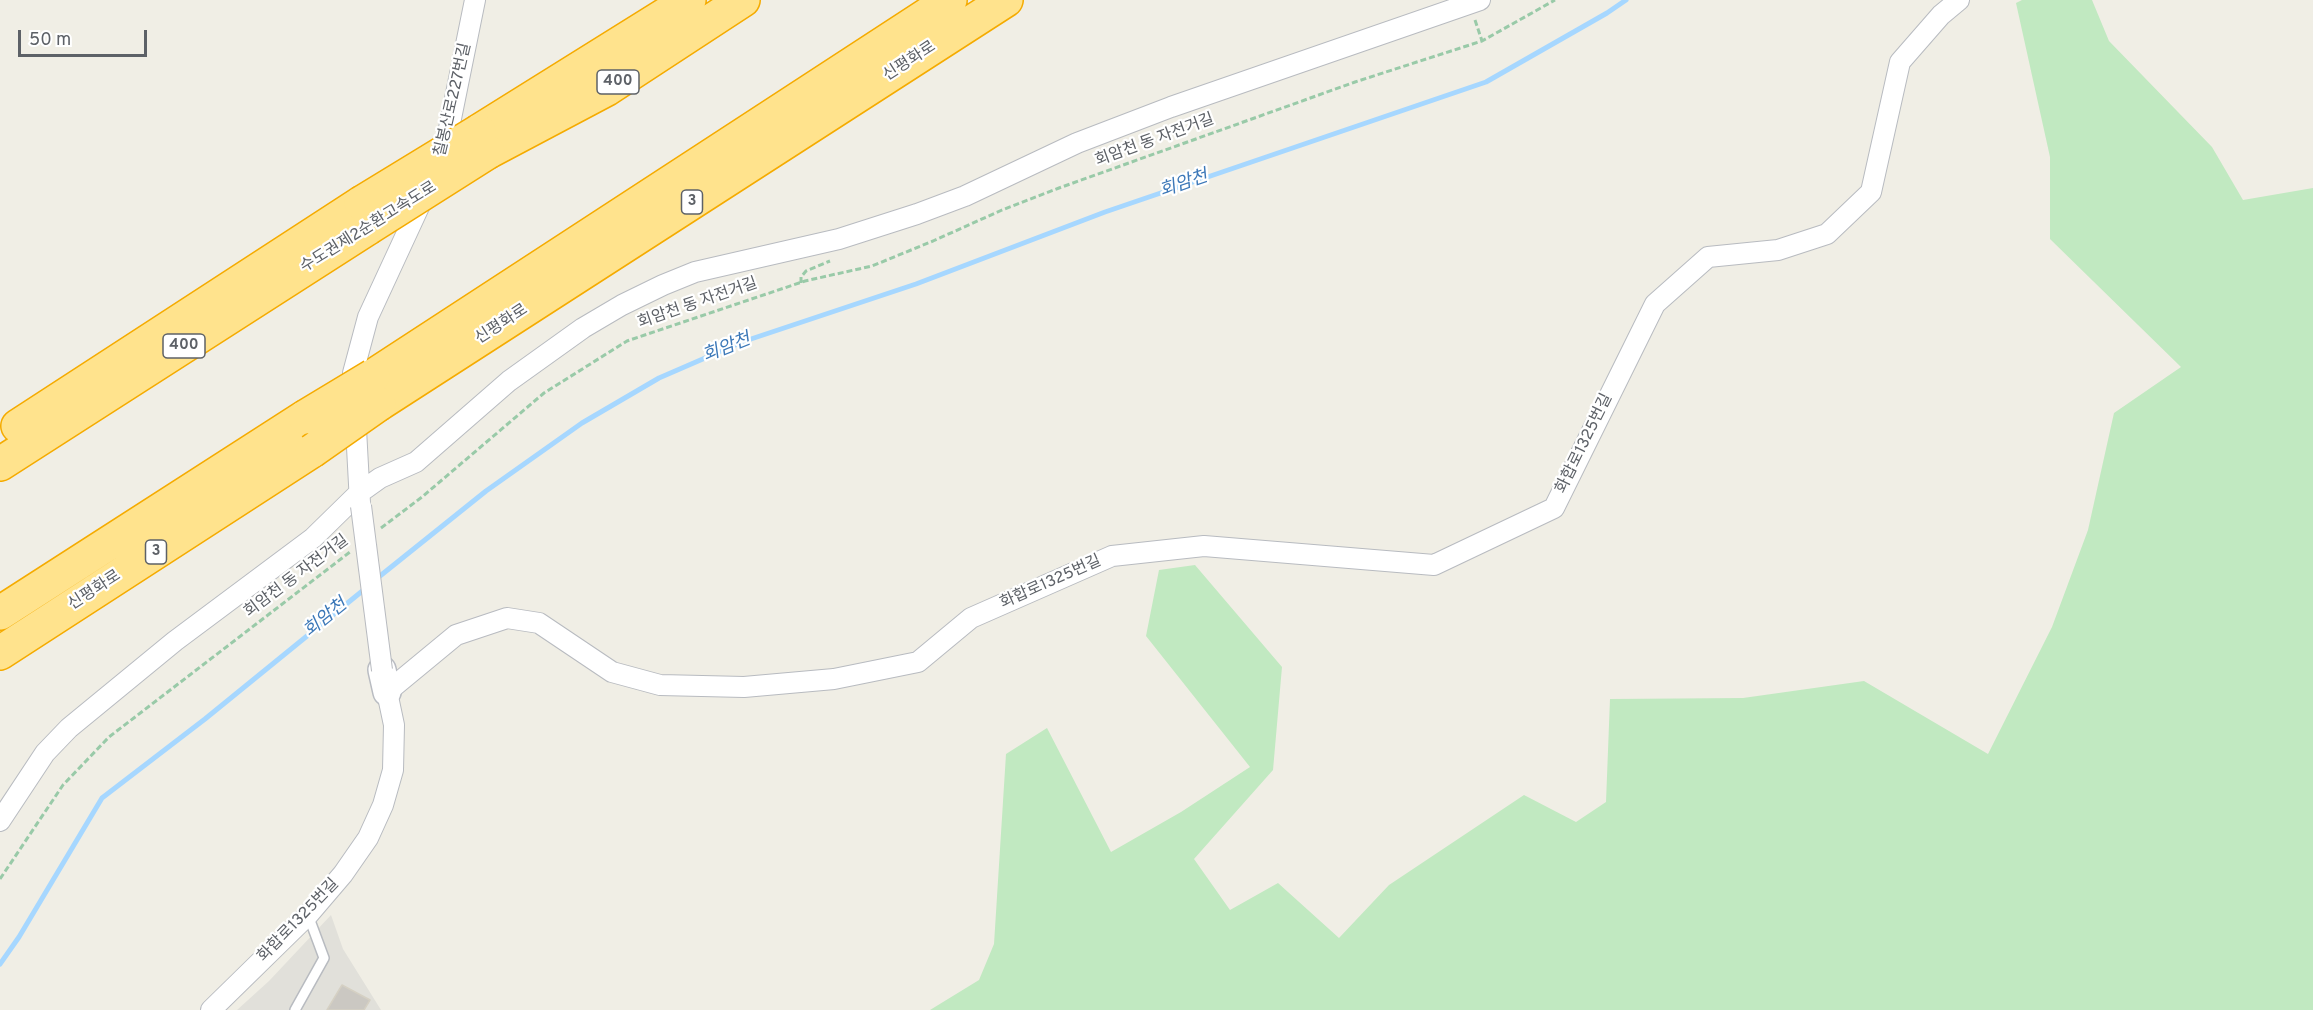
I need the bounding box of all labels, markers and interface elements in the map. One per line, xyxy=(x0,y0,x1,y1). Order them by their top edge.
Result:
scale bar xyxy=(21,18,150,56)
text: 50 m xyxy=(29,29,71,52)
street label: 신평화로 xyxy=(880,38,940,86)
street label: 칠봉산로227번길 xyxy=(432,41,476,159)
road number: 400 xyxy=(597,70,639,94)
street label: 회암천 동 자전거길 xyxy=(1093,111,1217,171)
water label: 회암천 xyxy=(1157,167,1211,203)
street label: 수도권제2순환고속도로 xyxy=(297,178,441,278)
road number: 3 xyxy=(682,190,702,214)
street label: 회암천 동 자전거길 xyxy=(636,275,760,333)
street label: 신평화로 xyxy=(472,301,532,349)
water label: 회암천 xyxy=(700,330,754,368)
road number: 400 xyxy=(163,334,205,358)
street label: 화합로1325번길 xyxy=(1553,391,1617,497)
street label: 회암천 동 자전거길 xyxy=(241,532,353,622)
road number: 3 xyxy=(146,540,166,564)
street label: 화합로1325번길 xyxy=(997,552,1105,614)
street label: 신평화로 xyxy=(65,567,125,615)
water label: 회암천 xyxy=(300,595,352,643)
street label: 화합로1325번길 xyxy=(254,875,344,967)

